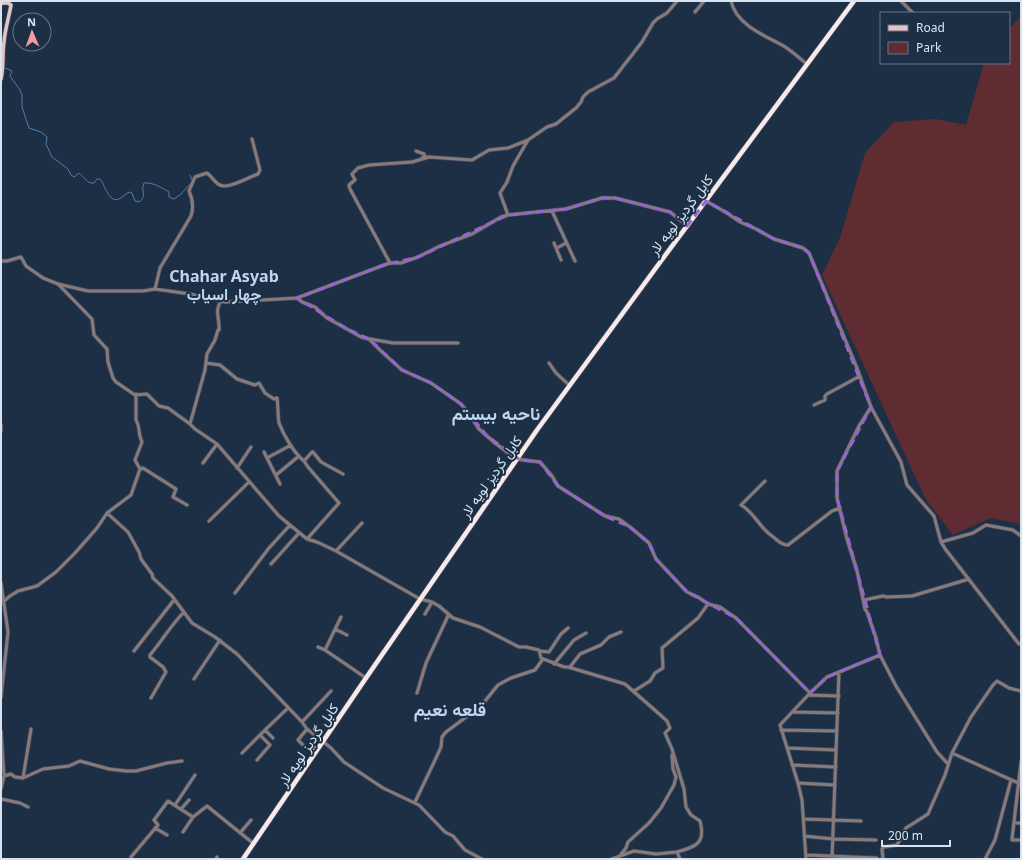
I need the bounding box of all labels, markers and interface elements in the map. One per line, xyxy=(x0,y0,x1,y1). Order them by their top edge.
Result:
north arrow xyxy=(12,12,52,52)
legend xyxy=(880,12,1010,64)
text: N xyxy=(27,14,36,29)
text: Road xyxy=(916,19,945,36)
text: Park xyxy=(916,39,942,56)
street label: کابل گردیز لویه لار xyxy=(643,170,717,260)
district label: Chahar Asyab چهار اسیاب xyxy=(169,265,279,306)
district label: ناحیه بیستم xyxy=(452,401,540,426)
street label: کابل گردیز لویه لار xyxy=(455,432,526,522)
district label: قلعه نعيم xyxy=(414,697,486,722)
street label: کابل گردیز لویه لار xyxy=(272,699,342,791)
scale bar xyxy=(882,822,950,848)
text: 200 m xyxy=(888,827,923,844)

